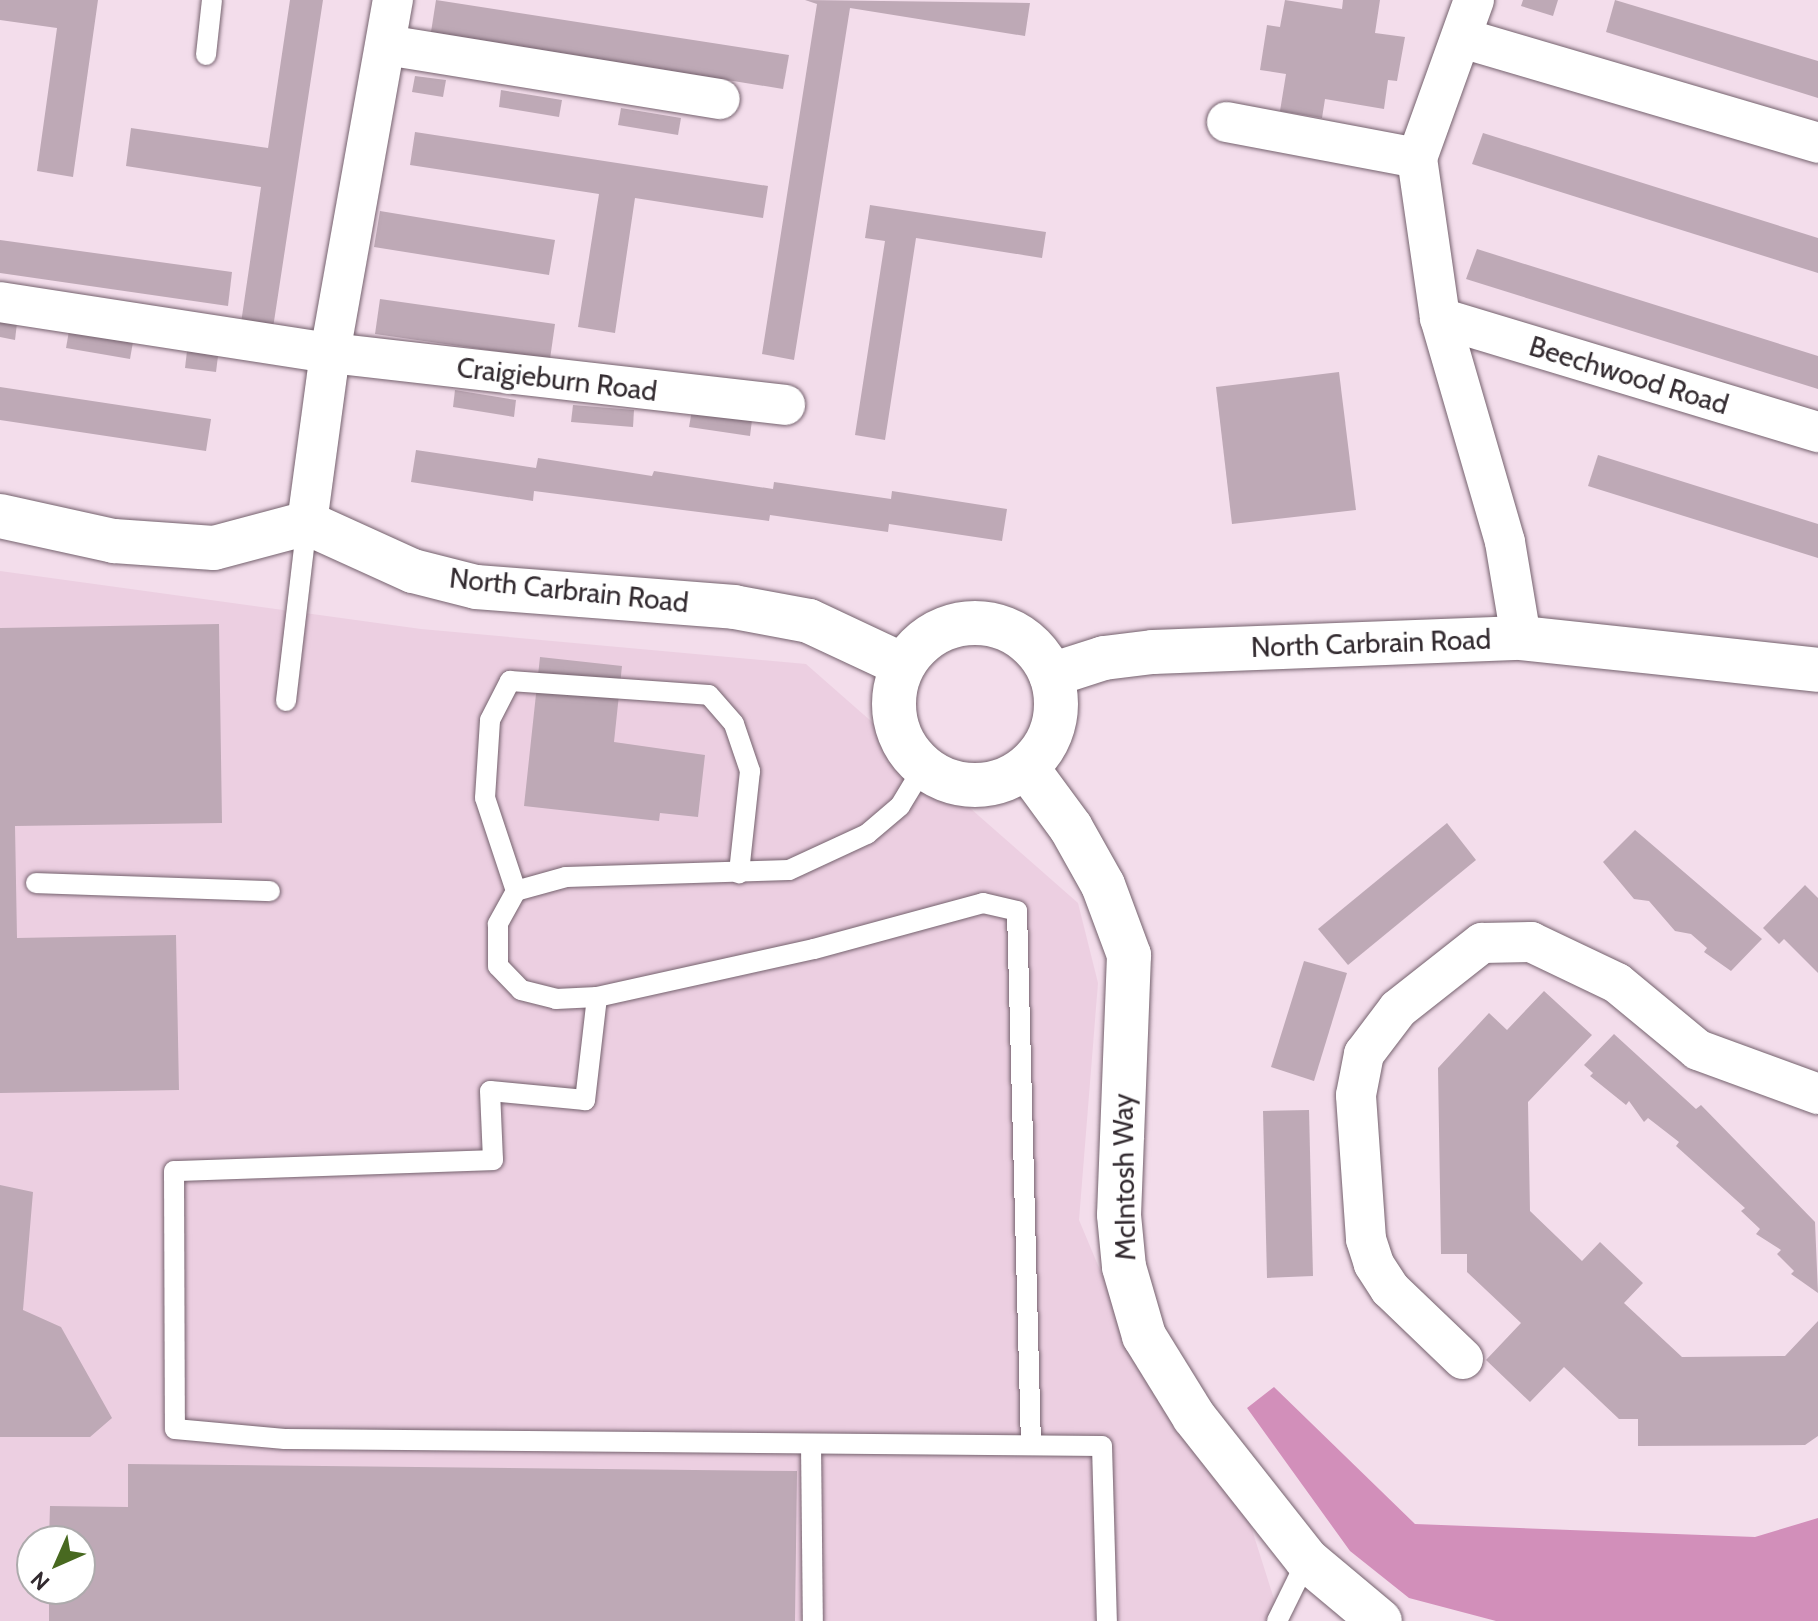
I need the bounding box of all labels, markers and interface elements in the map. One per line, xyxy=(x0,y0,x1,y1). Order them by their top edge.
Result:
street label: Beechwood Road xyxy=(1525,329,1733,421)
street label: Craigieburn Road xyxy=(455,350,659,408)
street label: North Carbrain Road xyxy=(448,561,690,619)
street label: North Carbrain Road xyxy=(1250,622,1492,664)
street label: McIntosh Way xyxy=(1106,1093,1142,1261)
north arrow xyxy=(16,1525,96,1605)
text: N xyxy=(25,1566,55,1596)

